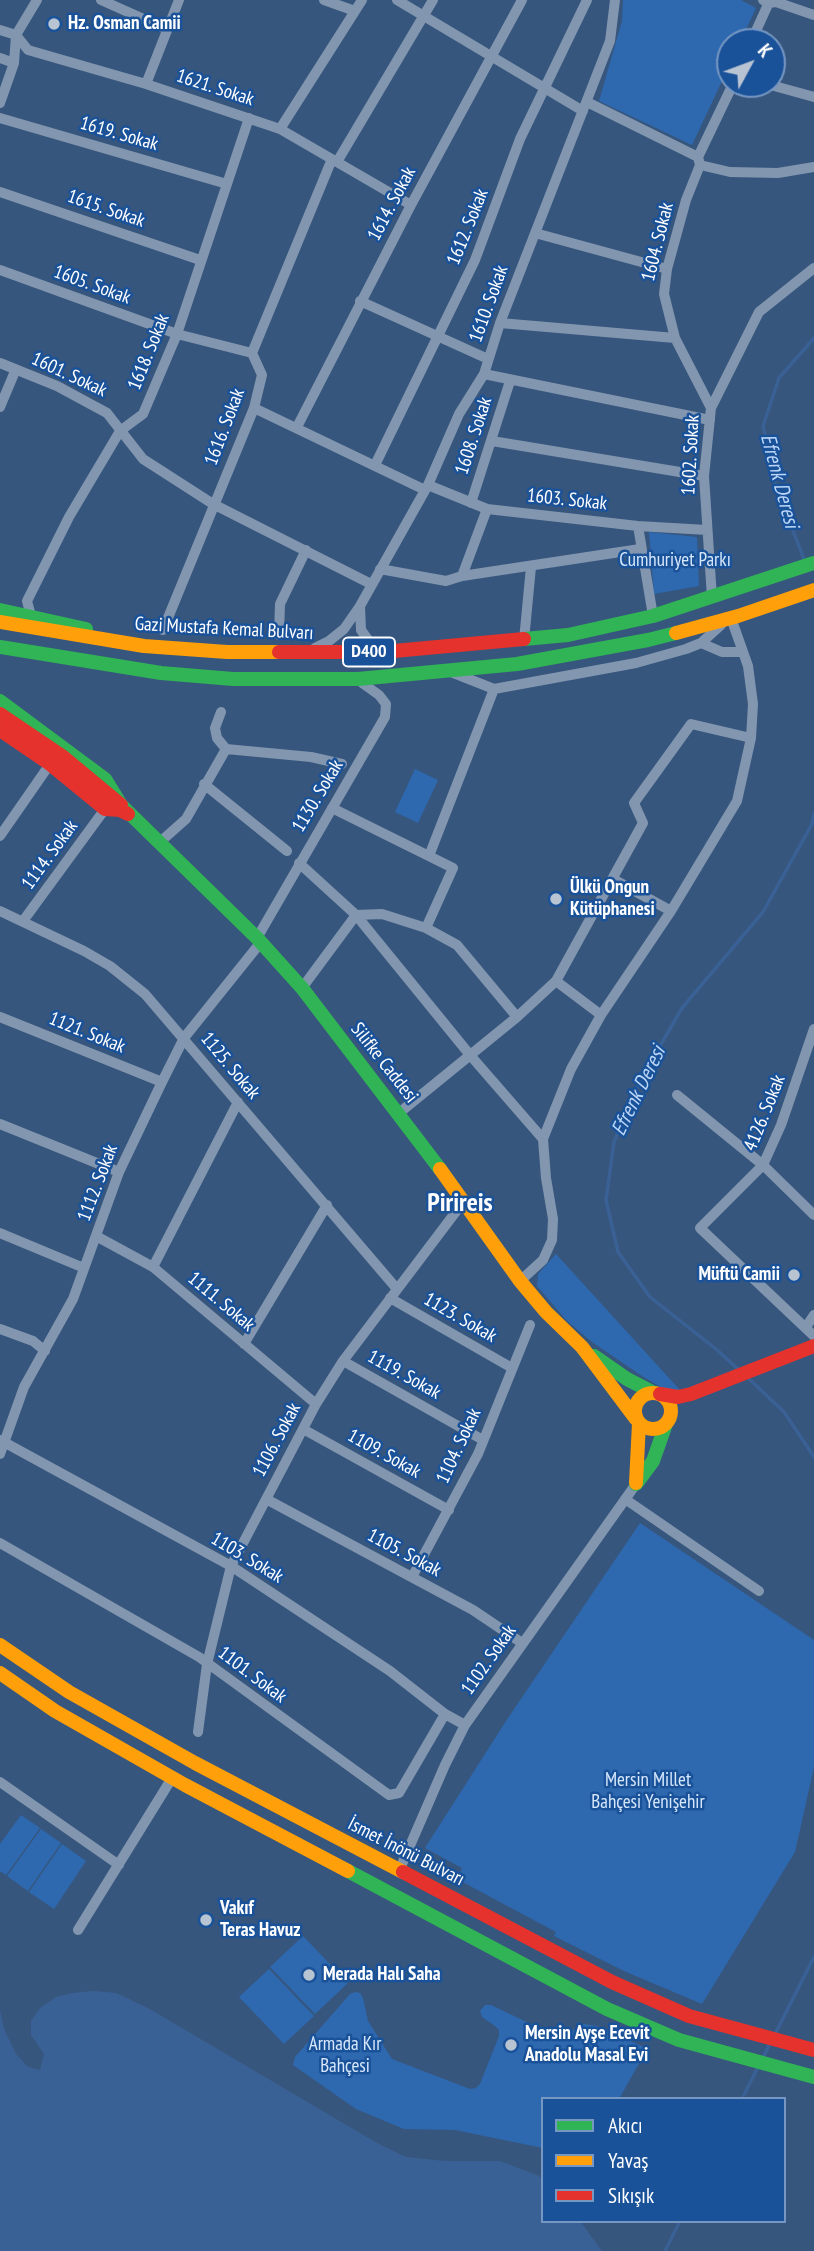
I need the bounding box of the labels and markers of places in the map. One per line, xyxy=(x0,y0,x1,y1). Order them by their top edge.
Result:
place label: Hz. Osman Camii xyxy=(68,13,181,35)
marker: Hz. Osman Camii xyxy=(46,16,62,32)
place label: Ülkü Ongun Kütüphanesi xyxy=(570,877,655,921)
marker: Ülkü Ongun Kütüphanesi xyxy=(548,891,564,907)
place label: Müftü Camii xyxy=(699,1264,780,1286)
marker: Müftü Camii xyxy=(786,1267,802,1283)
place label: Vakıf Teras Havuz xyxy=(220,1898,300,1942)
marker: Vakıf Teras Havuz xyxy=(198,1912,214,1928)
place label: Merada Halı Saha xyxy=(323,1964,441,1986)
marker: Merada Halı Saha xyxy=(301,1967,317,1983)
place label: Mersin Ayşe Ecevit Anadolu Masal Evi xyxy=(525,2023,649,2067)
marker: Mersin Ayşe Ecevit Anadolu Masal Evi xyxy=(503,2037,519,2053)

